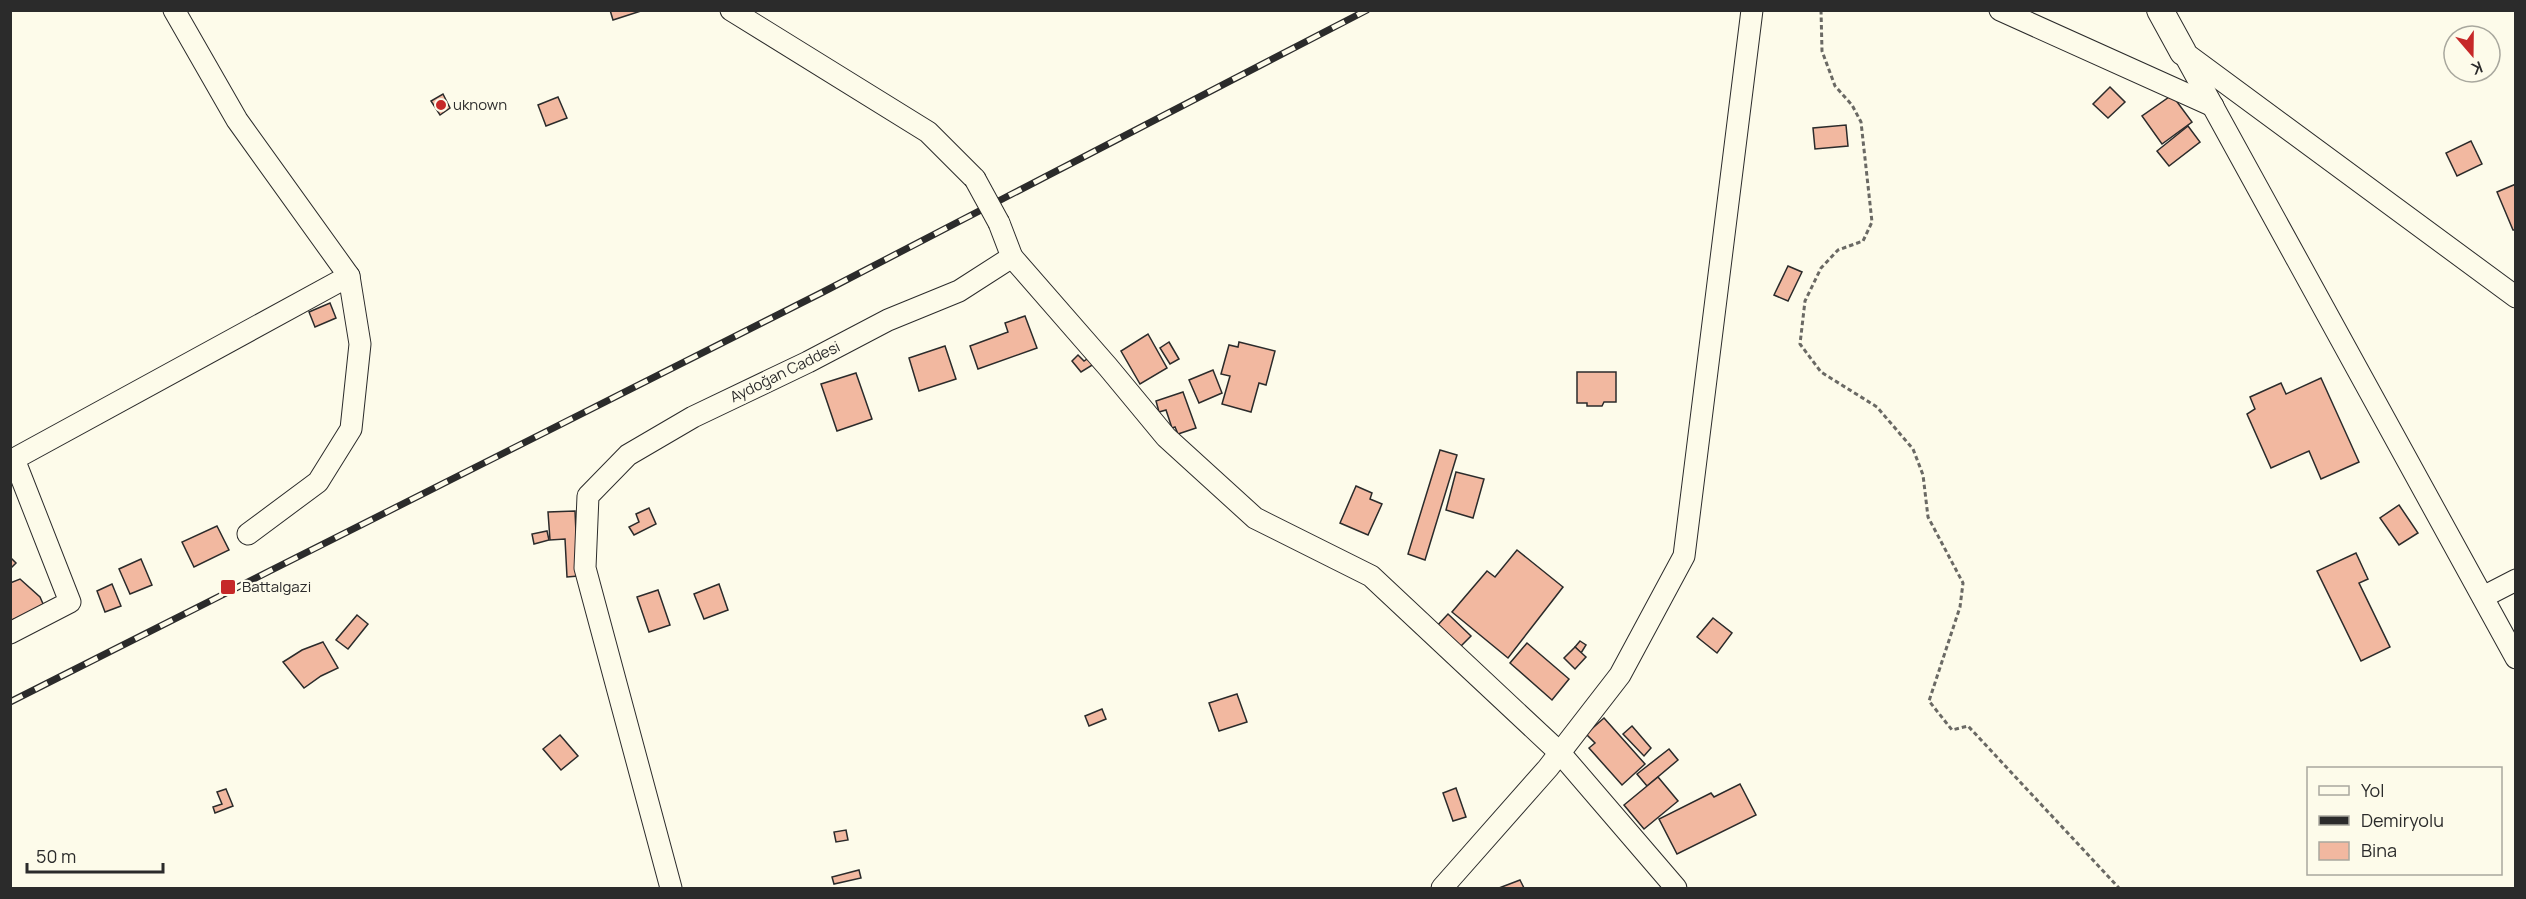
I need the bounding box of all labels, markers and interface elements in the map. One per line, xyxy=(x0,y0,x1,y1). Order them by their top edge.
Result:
north arrow xyxy=(2442,24,2502,84)
text: K xyxy=(2468,56,2486,80)
place label: uknown xyxy=(453,94,507,115)
marker: uknown xyxy=(434,98,448,112)
street label: Aydoğan Caddesi xyxy=(726,336,843,407)
place label: Battalgazi xyxy=(242,576,311,597)
marker: Battalgazi xyxy=(219,578,237,596)
legend xyxy=(2307,767,2502,875)
text: Yol xyxy=(2361,778,2384,802)
text: Demiryolu xyxy=(2361,808,2444,832)
scale bar xyxy=(27,836,164,874)
text: Bina xyxy=(2361,838,2397,862)
text: 50 m xyxy=(36,844,76,868)

